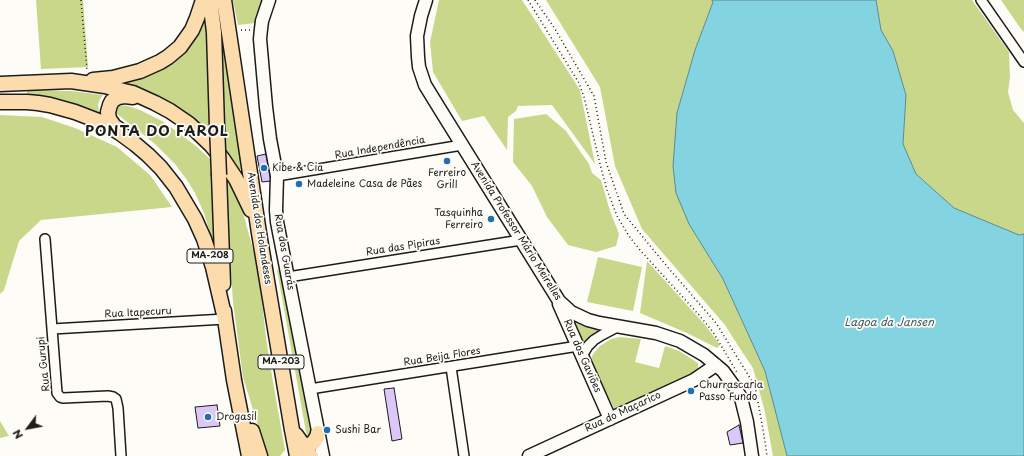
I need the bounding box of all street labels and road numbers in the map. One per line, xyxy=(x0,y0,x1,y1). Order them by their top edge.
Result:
street label: Rua Independência xyxy=(334,134,426,162)
street label: Avenida Professor Mário Meirelles xyxy=(468,159,564,303)
street label: Avenida dos Holandeses xyxy=(244,171,274,285)
street label: Rua dos Guarás xyxy=(271,213,297,291)
street label: Rua das Pipiras xyxy=(365,235,441,259)
road number: MA-208 xyxy=(187,249,233,263)
street label: Rua Itapecuru xyxy=(104,305,172,321)
street label: Rua dos Gaviões xyxy=(560,318,604,394)
street label: Rua Gurupi xyxy=(35,336,53,392)
street label: Rua Beija Flores xyxy=(403,345,481,369)
road number: MA-203 xyxy=(258,355,304,369)
street label: Rua do Maçarico xyxy=(583,389,663,435)

